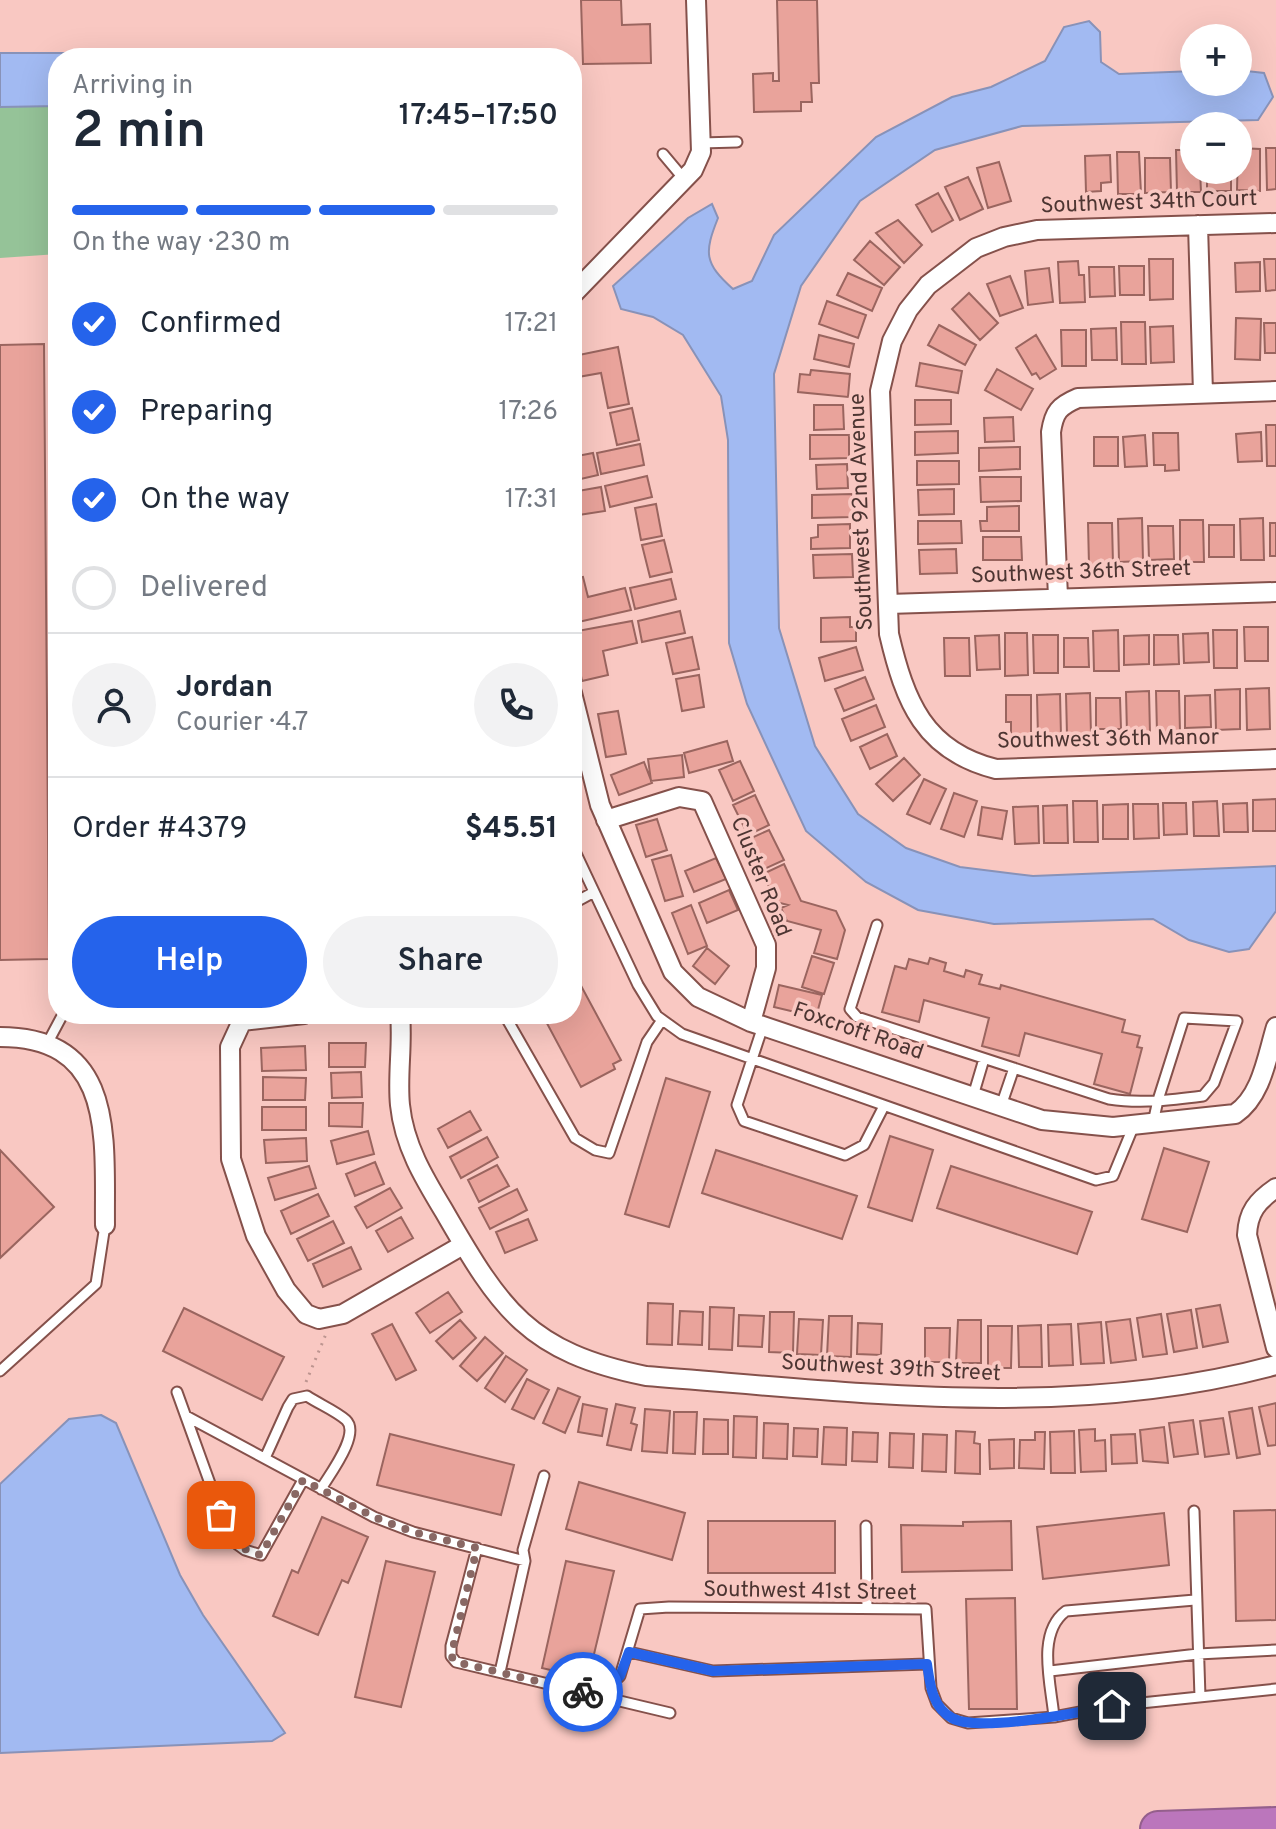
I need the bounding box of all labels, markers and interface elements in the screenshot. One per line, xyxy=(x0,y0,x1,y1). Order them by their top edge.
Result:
map controls xyxy=(1180,24,1252,184)
button: + xyxy=(1180,24,1252,96)
text: Arriving in xyxy=(72,70,193,103)
text: 17:45–17:50 xyxy=(399,98,558,135)
text: 2 min xyxy=(72,100,206,166)
button: − xyxy=(1180,112,1252,184)
street label: Southwest 34th Court xyxy=(1040,186,1258,220)
text: On the way · 230 m xyxy=(72,227,290,260)
icon: check xyxy=(72,302,116,346)
text: Confirmed xyxy=(140,306,282,343)
text: 17:21 xyxy=(504,308,558,341)
icon: check xyxy=(72,390,116,434)
street label: Southwest 92nd Avenue xyxy=(844,393,880,631)
text: Preparing xyxy=(140,394,273,431)
text: 17:26 xyxy=(499,396,558,429)
icon: check xyxy=(72,478,116,522)
text: On the way xyxy=(140,482,290,519)
text: 17:31 xyxy=(505,484,558,517)
street label: Southwest 36th Street xyxy=(970,556,1192,590)
text: Delivered xyxy=(140,570,268,607)
button: person xyxy=(72,663,156,747)
button: phone xyxy=(474,663,558,747)
text: Jordan xyxy=(176,670,273,707)
text: Courier · 4.7 xyxy=(176,707,308,740)
street label: Southwest 36th Manor xyxy=(997,725,1220,755)
text: Order #4379 xyxy=(72,811,247,848)
text: $45.51 xyxy=(465,811,558,848)
street label: Cluster Road xyxy=(724,813,796,941)
button: Help xyxy=(72,916,307,1008)
button: Share xyxy=(323,916,558,1008)
street label: Foxcroft Road xyxy=(789,997,927,1067)
street label: Southwest 39th Street xyxy=(780,1350,1002,1388)
pin xyxy=(187,1481,255,1549)
icon: bag xyxy=(199,1493,243,1537)
street label: Southwest 41st Street xyxy=(703,1577,917,1607)
courier xyxy=(543,1652,623,1732)
icon: bike xyxy=(561,1670,605,1714)
pin xyxy=(1078,1672,1146,1740)
icon: home xyxy=(1090,1684,1134,1728)

